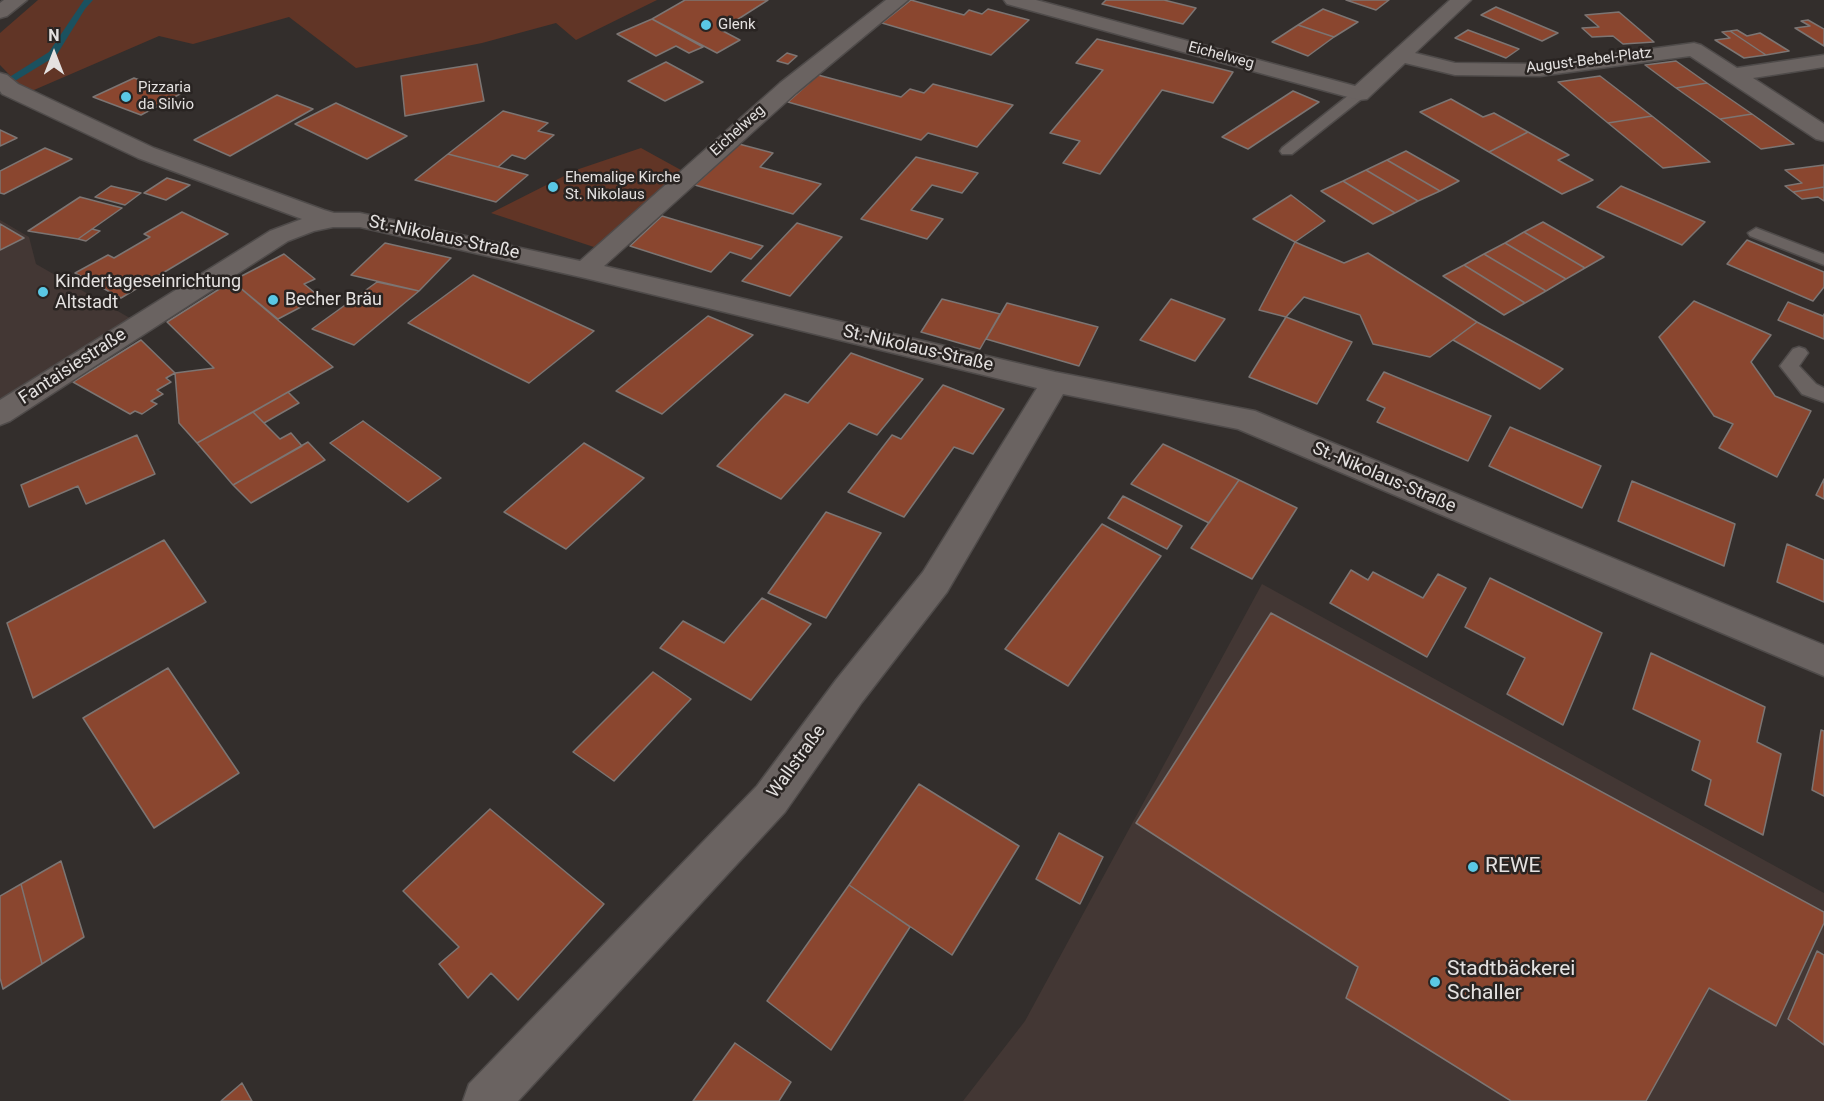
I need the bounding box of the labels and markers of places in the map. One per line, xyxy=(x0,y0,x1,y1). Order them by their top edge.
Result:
place label: Glenk xyxy=(718,16,756,34)
marker: Glenk xyxy=(699,18,713,32)
place label: Pizzaria da Silvio xyxy=(138,79,194,114)
marker: Pizzaria da Silvio xyxy=(119,90,133,104)
place label: Ehemalige Kirche St. Nikolaus xyxy=(565,169,681,204)
marker: Ehemalige Kirche St. Nikolaus xyxy=(546,180,560,194)
place label: Kindertageseinrichtung Altstadt xyxy=(55,271,241,314)
marker: Kindertageseinrichtung Altstadt xyxy=(36,285,50,299)
place label: Becher Bräu xyxy=(285,289,382,311)
marker: Becher Bräu xyxy=(266,293,280,307)
place label: REWE xyxy=(1485,854,1540,880)
marker: REWE xyxy=(1466,860,1480,874)
place label: Stadtbäckerei Schaller xyxy=(1447,957,1575,1007)
marker: Stadtbäckerei Schaller xyxy=(1428,975,1442,989)

